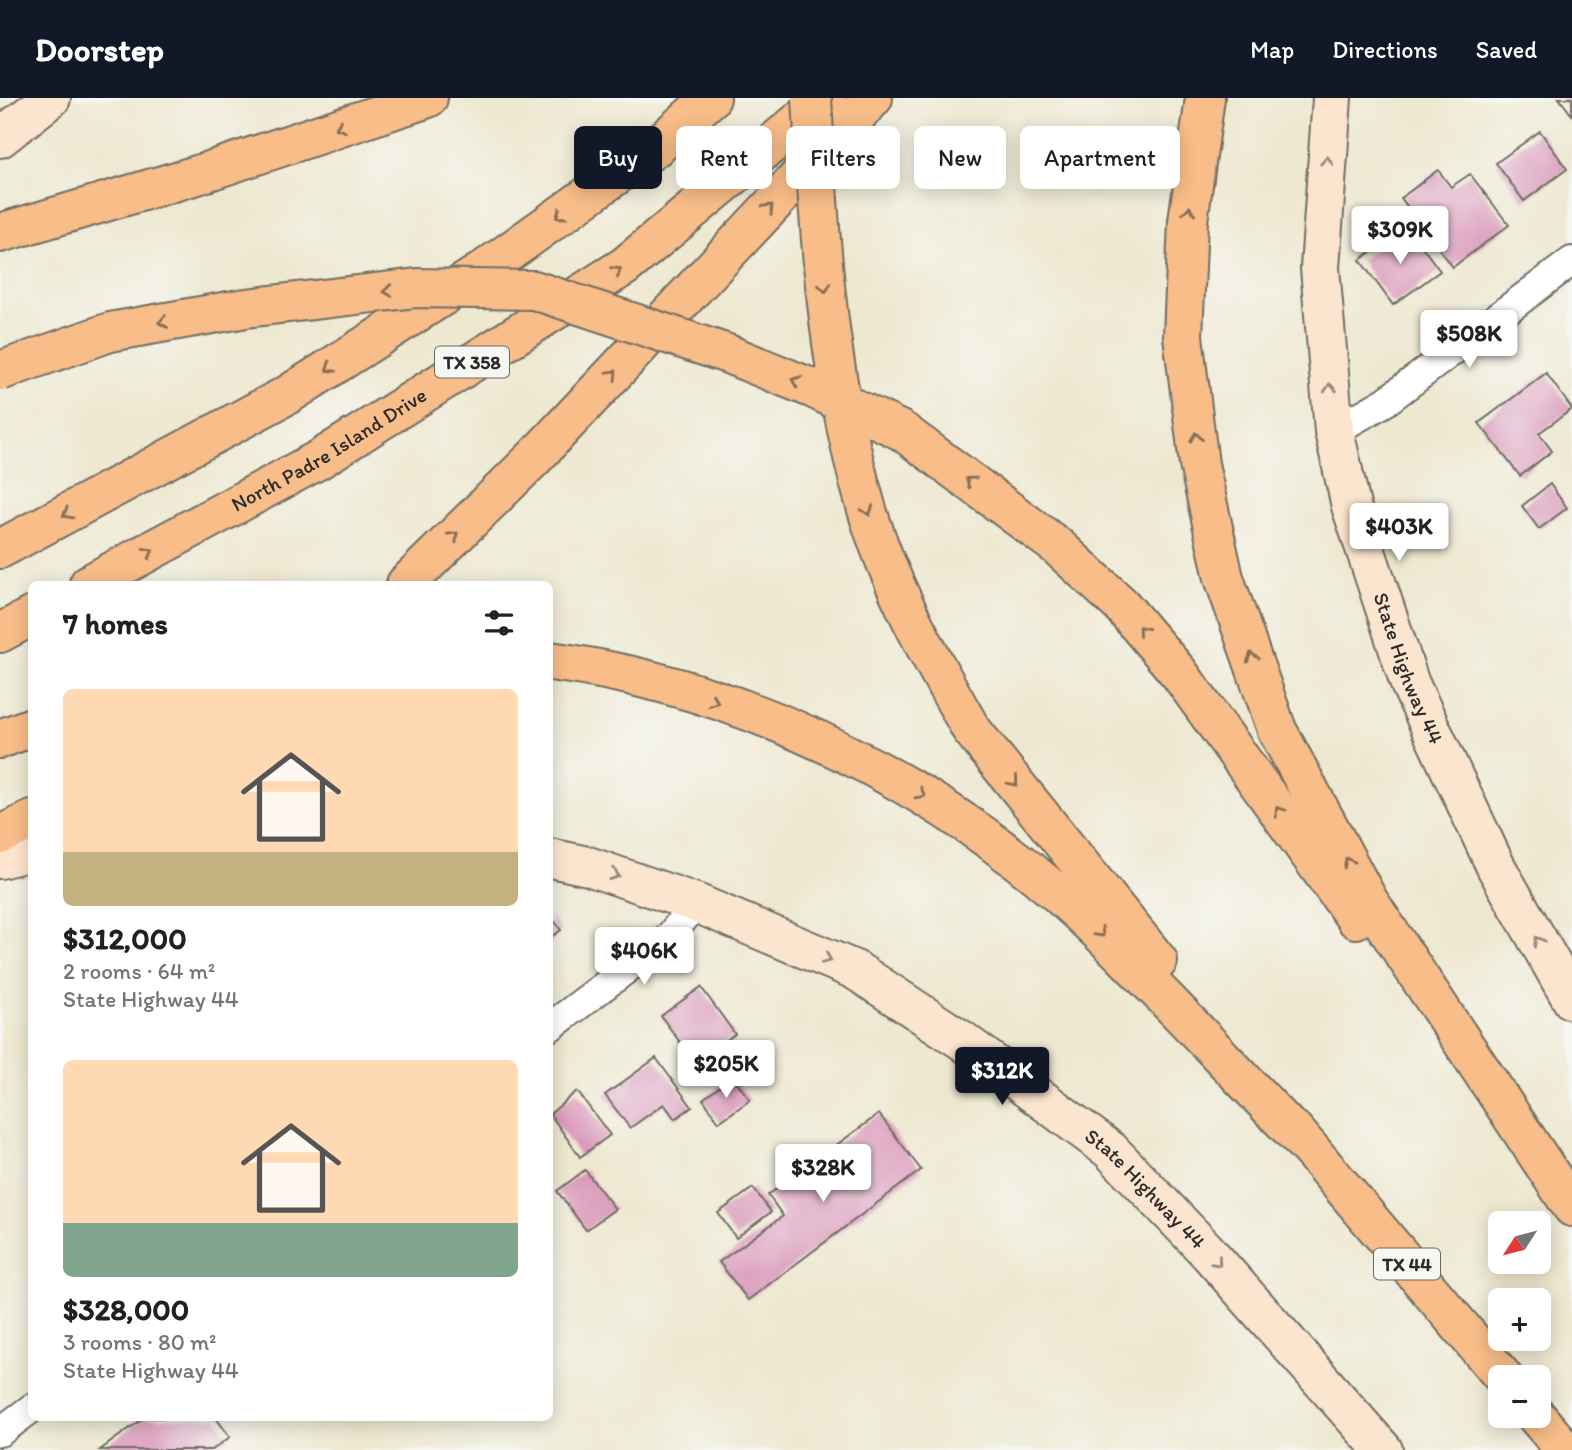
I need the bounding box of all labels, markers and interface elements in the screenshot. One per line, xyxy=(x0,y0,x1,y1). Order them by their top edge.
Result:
text: Doorstep xyxy=(35,30,164,69)
text: Map xyxy=(1250,35,1294,64)
text: Directions xyxy=(1332,35,1438,64)
text: Saved xyxy=(1476,35,1537,64)
one-way arrow xyxy=(334,119,346,133)
chip: Buy xyxy=(574,126,662,189)
chip: Rent xyxy=(676,126,772,189)
chip: Filters xyxy=(786,126,900,189)
chip: New xyxy=(914,126,1006,189)
chip: Apartment xyxy=(1020,126,1180,189)
one-way arrow xyxy=(1320,155,1335,166)
one-way arrow xyxy=(761,203,773,216)
one-way arrow xyxy=(1182,205,1197,217)
pin: $309K xyxy=(1351,206,1449,266)
one-way arrow xyxy=(555,207,568,219)
text: $309K xyxy=(1367,215,1433,243)
one-way arrow xyxy=(609,267,622,279)
one-way arrow xyxy=(817,282,832,294)
one-way arrow xyxy=(383,284,394,299)
pin: $508K xyxy=(1420,310,1518,370)
one-way arrow xyxy=(157,314,169,329)
text: $508K xyxy=(1436,319,1502,347)
road number: TX 358 xyxy=(435,346,509,378)
one-way arrow xyxy=(325,360,338,373)
one-way arrow xyxy=(605,369,618,382)
one-way arrow xyxy=(791,376,803,390)
street label: North Padre Island Drive xyxy=(227,382,431,517)
one-way arrow xyxy=(1323,382,1338,393)
one-way arrow xyxy=(1188,431,1203,443)
one-way arrow xyxy=(966,477,978,490)
one-way arrow xyxy=(860,504,874,517)
pin: $403K xyxy=(1350,504,1448,563)
one-way arrow xyxy=(62,505,74,519)
text: $403K xyxy=(1366,512,1432,540)
one-way arrow xyxy=(446,532,459,545)
one-way arrow xyxy=(142,547,154,560)
street label: State Highway 44 xyxy=(1369,589,1449,748)
icon: filters xyxy=(480,604,518,642)
text: 7 homes xyxy=(63,605,168,642)
one-way arrow xyxy=(1138,625,1150,638)
one-way arrow xyxy=(1246,652,1260,664)
one-way arrow xyxy=(708,693,720,708)
icon: home xyxy=(228,734,354,860)
one-way arrow xyxy=(1005,774,1018,787)
one-way arrow xyxy=(914,786,927,799)
one-way arrow xyxy=(1274,806,1287,819)
one-way arrow xyxy=(1343,857,1356,870)
one-way arrow xyxy=(609,867,621,881)
text: $312,000 xyxy=(63,920,187,957)
one-way arrow xyxy=(1092,925,1105,938)
pin: $406K xyxy=(595,928,693,987)
one-way arrow xyxy=(1533,935,1546,948)
text: $406K xyxy=(611,936,677,964)
one-way arrow xyxy=(820,950,832,964)
text: 2 rooms · 64 m² xyxy=(63,957,215,985)
text: State Highway 44 xyxy=(63,985,239,1013)
pin: $205K xyxy=(677,1040,775,1100)
pin: $312K xyxy=(953,1048,1051,1107)
text: $205K xyxy=(694,1049,758,1077)
text: $312K xyxy=(971,1056,1033,1084)
icon: home xyxy=(228,1105,354,1231)
street label: State Highway 44 xyxy=(1080,1123,1211,1254)
pin: $328K xyxy=(774,1144,872,1204)
text: $328K xyxy=(791,1153,855,1181)
north arrow xyxy=(1488,1211,1550,1274)
map controls xyxy=(1488,1211,1551,1428)
road number: TX 44 xyxy=(1374,1248,1440,1280)
one-way arrow xyxy=(1209,1254,1221,1267)
button: + xyxy=(1488,1288,1551,1351)
text: $328,000 xyxy=(63,1291,189,1328)
text: 3 rooms · 80 m² xyxy=(63,1328,217,1356)
text: State Highway 44 xyxy=(63,1356,239,1384)
button: − xyxy=(1488,1365,1551,1428)

